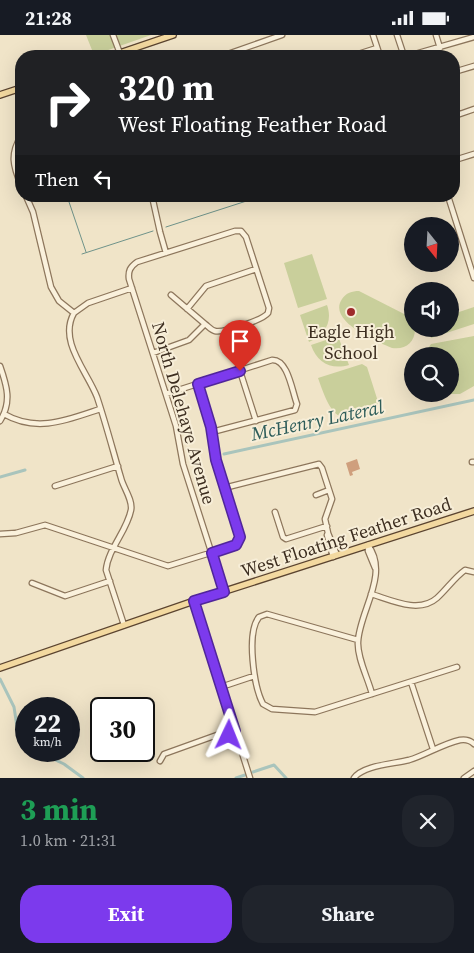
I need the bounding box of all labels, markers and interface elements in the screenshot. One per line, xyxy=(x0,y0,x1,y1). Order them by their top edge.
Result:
text: 21:28 xyxy=(25,5,72,31)
text: 320 m xyxy=(118,64,214,112)
icon: right xyxy=(35,70,100,135)
text: West Floating Feather Road xyxy=(118,109,387,139)
icon: left xyxy=(89,165,117,193)
text: Then xyxy=(35,166,79,192)
north arrow xyxy=(404,217,459,273)
map controls xyxy=(404,217,459,402)
button: sound xyxy=(404,282,459,337)
marker: Eagle High School xyxy=(345,306,357,318)
street label: North Delehaye Avenue xyxy=(146,319,222,507)
place label: Eagle High School xyxy=(307,319,395,365)
pin xyxy=(219,320,261,371)
icon: arrive xyxy=(226,327,254,355)
button: search xyxy=(404,347,459,402)
water label: McHenry Lateral xyxy=(247,393,386,447)
street label: West Floating Feather Road xyxy=(238,491,454,583)
speed limit sign: 30 xyxy=(90,697,155,762)
text: 22 xyxy=(34,706,61,740)
position arrow xyxy=(202,708,254,760)
text: km/h xyxy=(33,734,62,750)
text: 3 min xyxy=(20,789,98,830)
button: close xyxy=(402,795,454,847)
text: 1.0 km · 21:31 xyxy=(20,829,117,851)
button: Exit xyxy=(20,885,232,943)
button: Share xyxy=(242,885,454,943)

